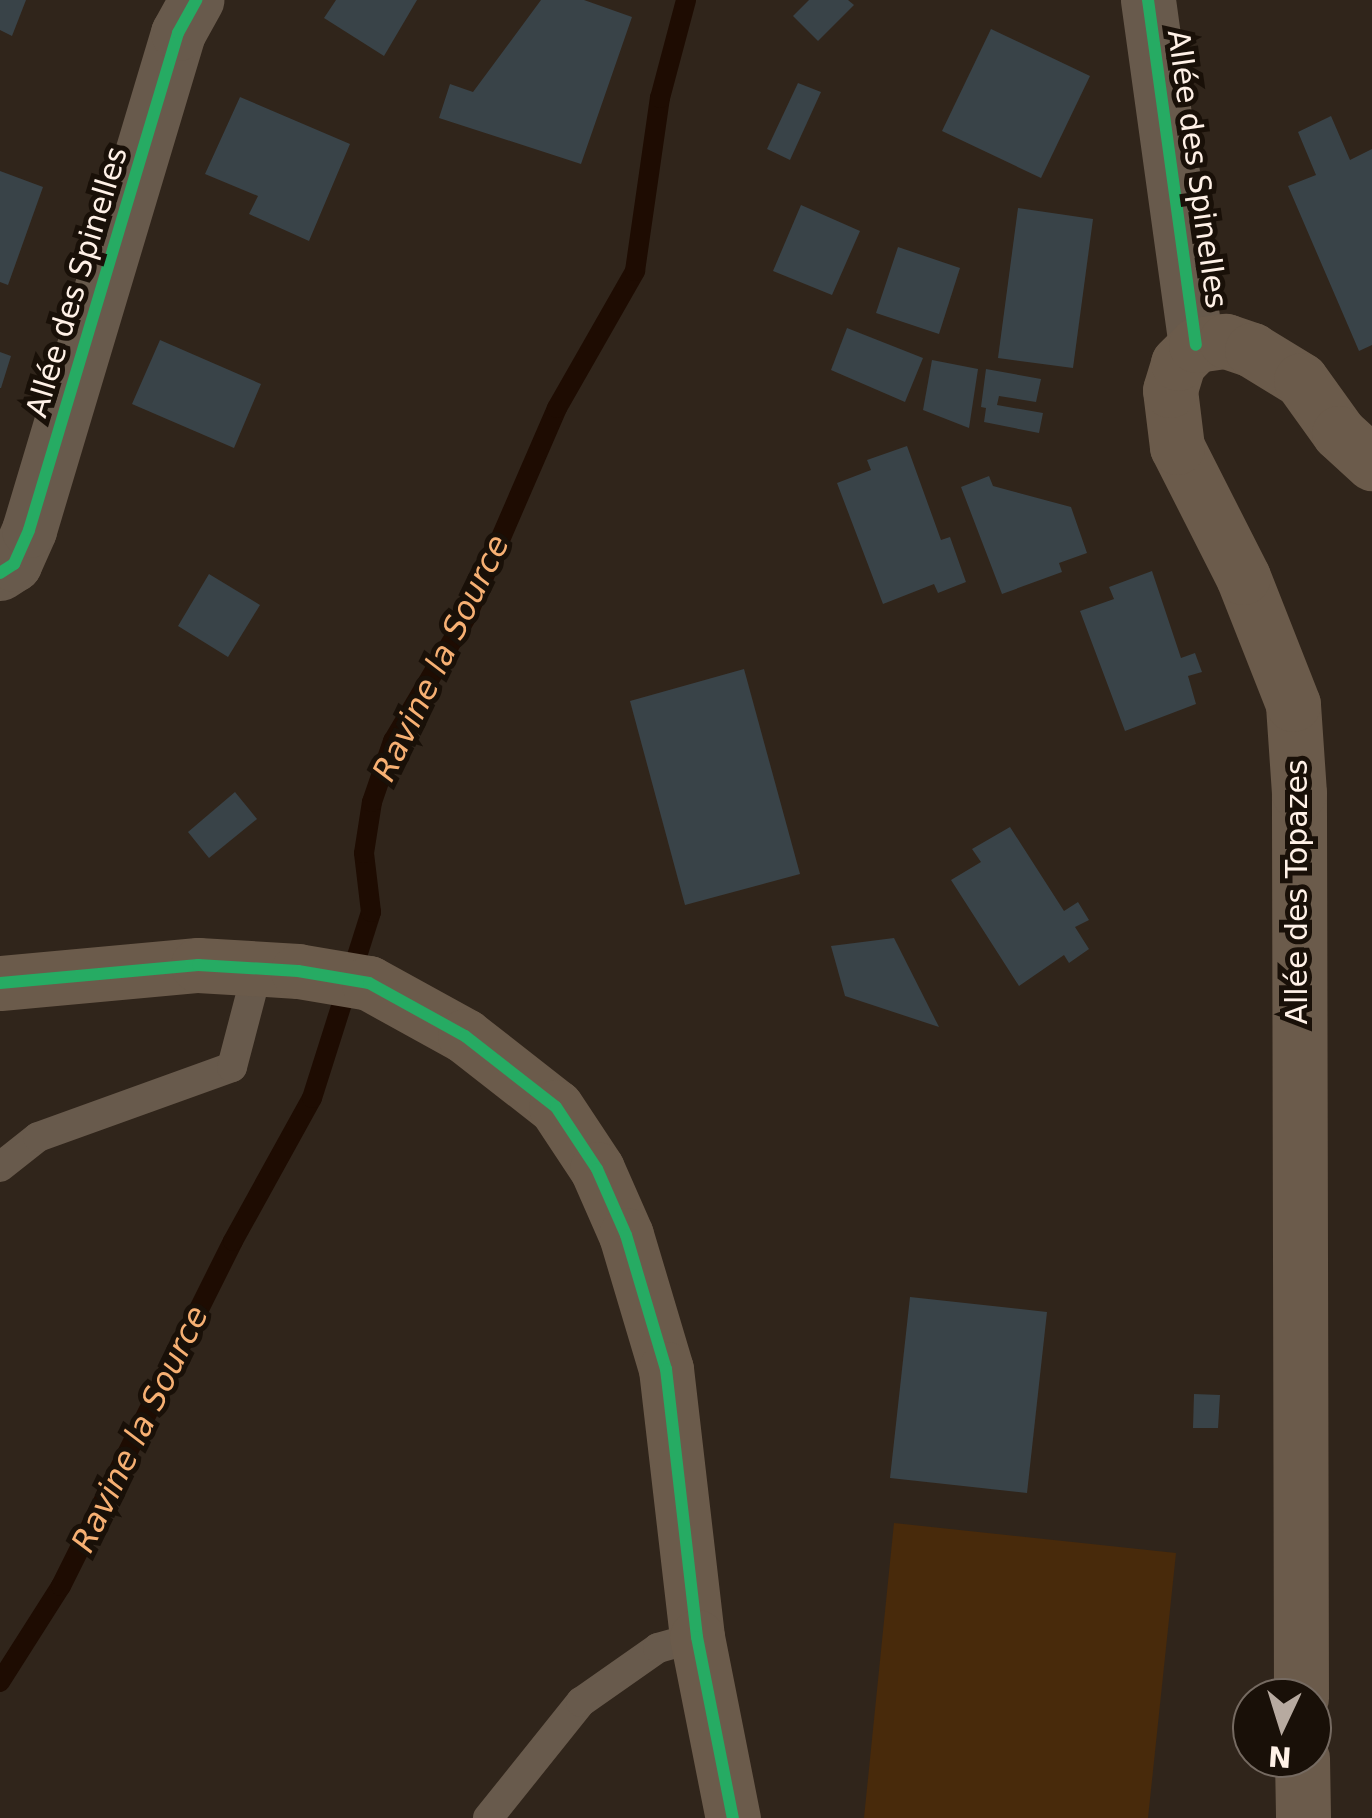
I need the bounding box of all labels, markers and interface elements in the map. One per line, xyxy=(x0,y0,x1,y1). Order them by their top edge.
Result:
street label: Allée des Spinelles xyxy=(1160,27,1234,311)
street label: Allée des Spinelles xyxy=(19,142,135,422)
water label: Ravine la Source xyxy=(365,529,517,787)
street label: Allée des Topazes xyxy=(1279,759,1315,1025)
water label: Ravine la Source xyxy=(64,1300,216,1558)
north arrow xyxy=(1232,1678,1332,1778)
text: N xyxy=(1267,1739,1293,1774)

